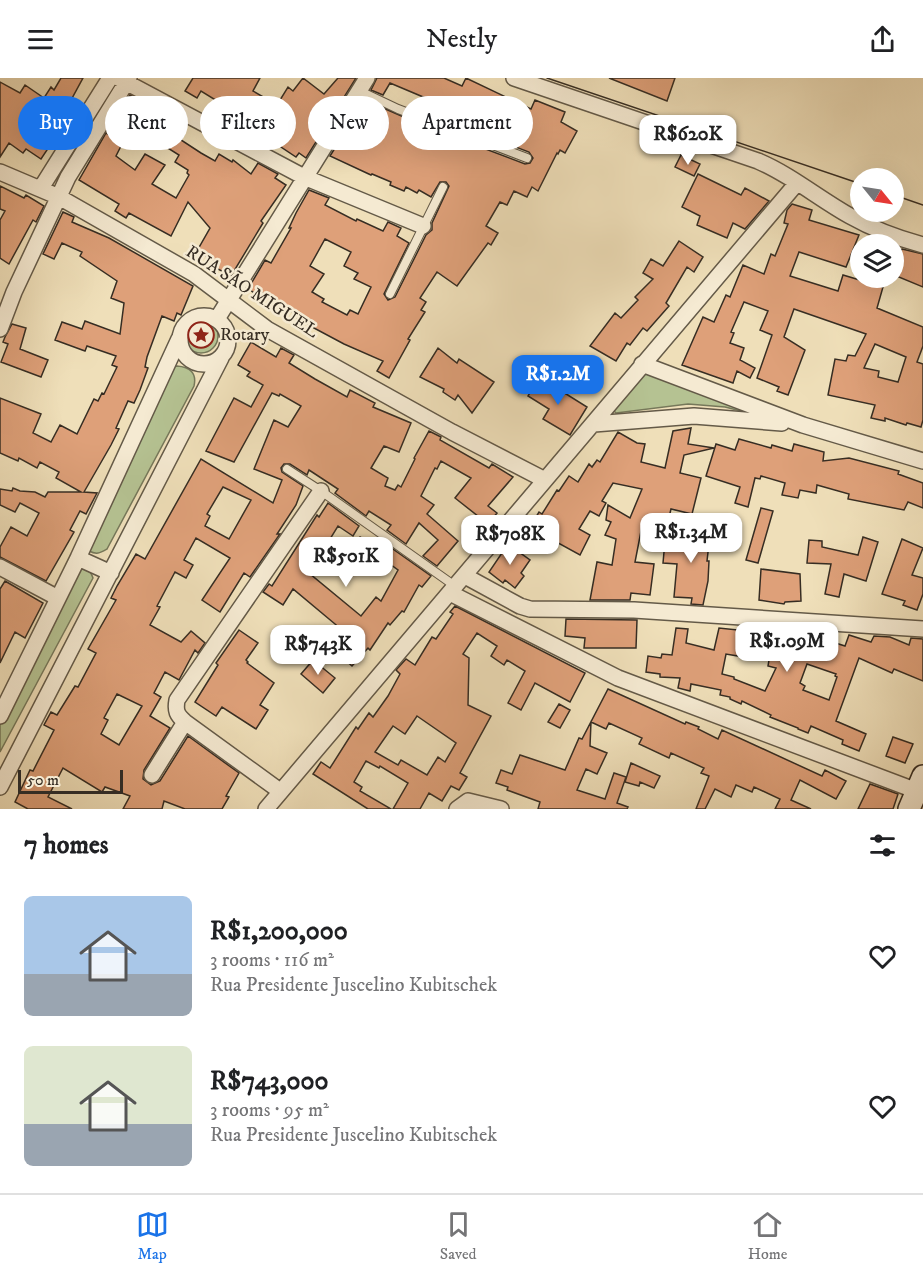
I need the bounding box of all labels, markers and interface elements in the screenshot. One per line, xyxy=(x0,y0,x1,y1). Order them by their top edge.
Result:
text: Nestly xyxy=(426,22,497,56)
icon: menu xyxy=(24,23,57,56)
icon: share xyxy=(866,23,899,56)
chip: Buy xyxy=(18,96,93,150)
chip: Rent xyxy=(105,96,188,150)
chip: Filters xyxy=(200,96,296,150)
chip: New xyxy=(308,96,389,150)
chip: Apartment xyxy=(401,96,533,150)
pin: R$620K xyxy=(639,115,737,166)
text: R$620K xyxy=(653,122,723,147)
north arrow xyxy=(850,168,904,222)
map controls xyxy=(850,168,904,288)
button: layers xyxy=(850,234,904,288)
street label: RUA SÃO MIGUEL xyxy=(182,240,323,343)
place icon: Rotary xyxy=(186,320,216,350)
place label: Rotary xyxy=(220,324,270,346)
pin: R$1.2M xyxy=(509,355,607,406)
text: R$1.2M xyxy=(526,362,590,387)
pin: R$1.34M xyxy=(636,513,746,564)
pin: R$708K xyxy=(461,515,559,566)
text: R$1.34M xyxy=(654,520,728,545)
text: R$708K xyxy=(475,522,545,547)
pin: R$501K xyxy=(297,537,395,588)
text: R$501K xyxy=(313,544,379,569)
pin: R$1.09M xyxy=(732,622,842,673)
pin: R$743K xyxy=(269,625,367,676)
text: R$1.09M xyxy=(749,629,825,654)
text: R$743K xyxy=(284,632,352,657)
scale bar xyxy=(18,767,123,794)
text: 50 m xyxy=(27,770,59,790)
text: 7 homes xyxy=(24,829,108,862)
icon: filters xyxy=(866,829,899,862)
text: R$1,200,000 xyxy=(210,915,348,948)
icon: home xyxy=(72,920,144,992)
icon: heart xyxy=(866,940,899,973)
text: 3 rooms · 116 m² xyxy=(210,948,334,973)
text: Rua Presidente Juscelino Kubitschek xyxy=(210,973,497,998)
text: R$743,000 xyxy=(210,1065,328,1098)
icon: home xyxy=(72,1070,144,1142)
icon: heart xyxy=(866,1090,899,1123)
text: 3 rooms · 95 m² xyxy=(210,1098,329,1123)
text: Rua Presidente Juscelino Kubitschek xyxy=(210,1123,497,1148)
tab: Map xyxy=(136,1208,169,1264)
tab: Saved xyxy=(440,1208,477,1264)
tab: Home xyxy=(748,1208,787,1264)

